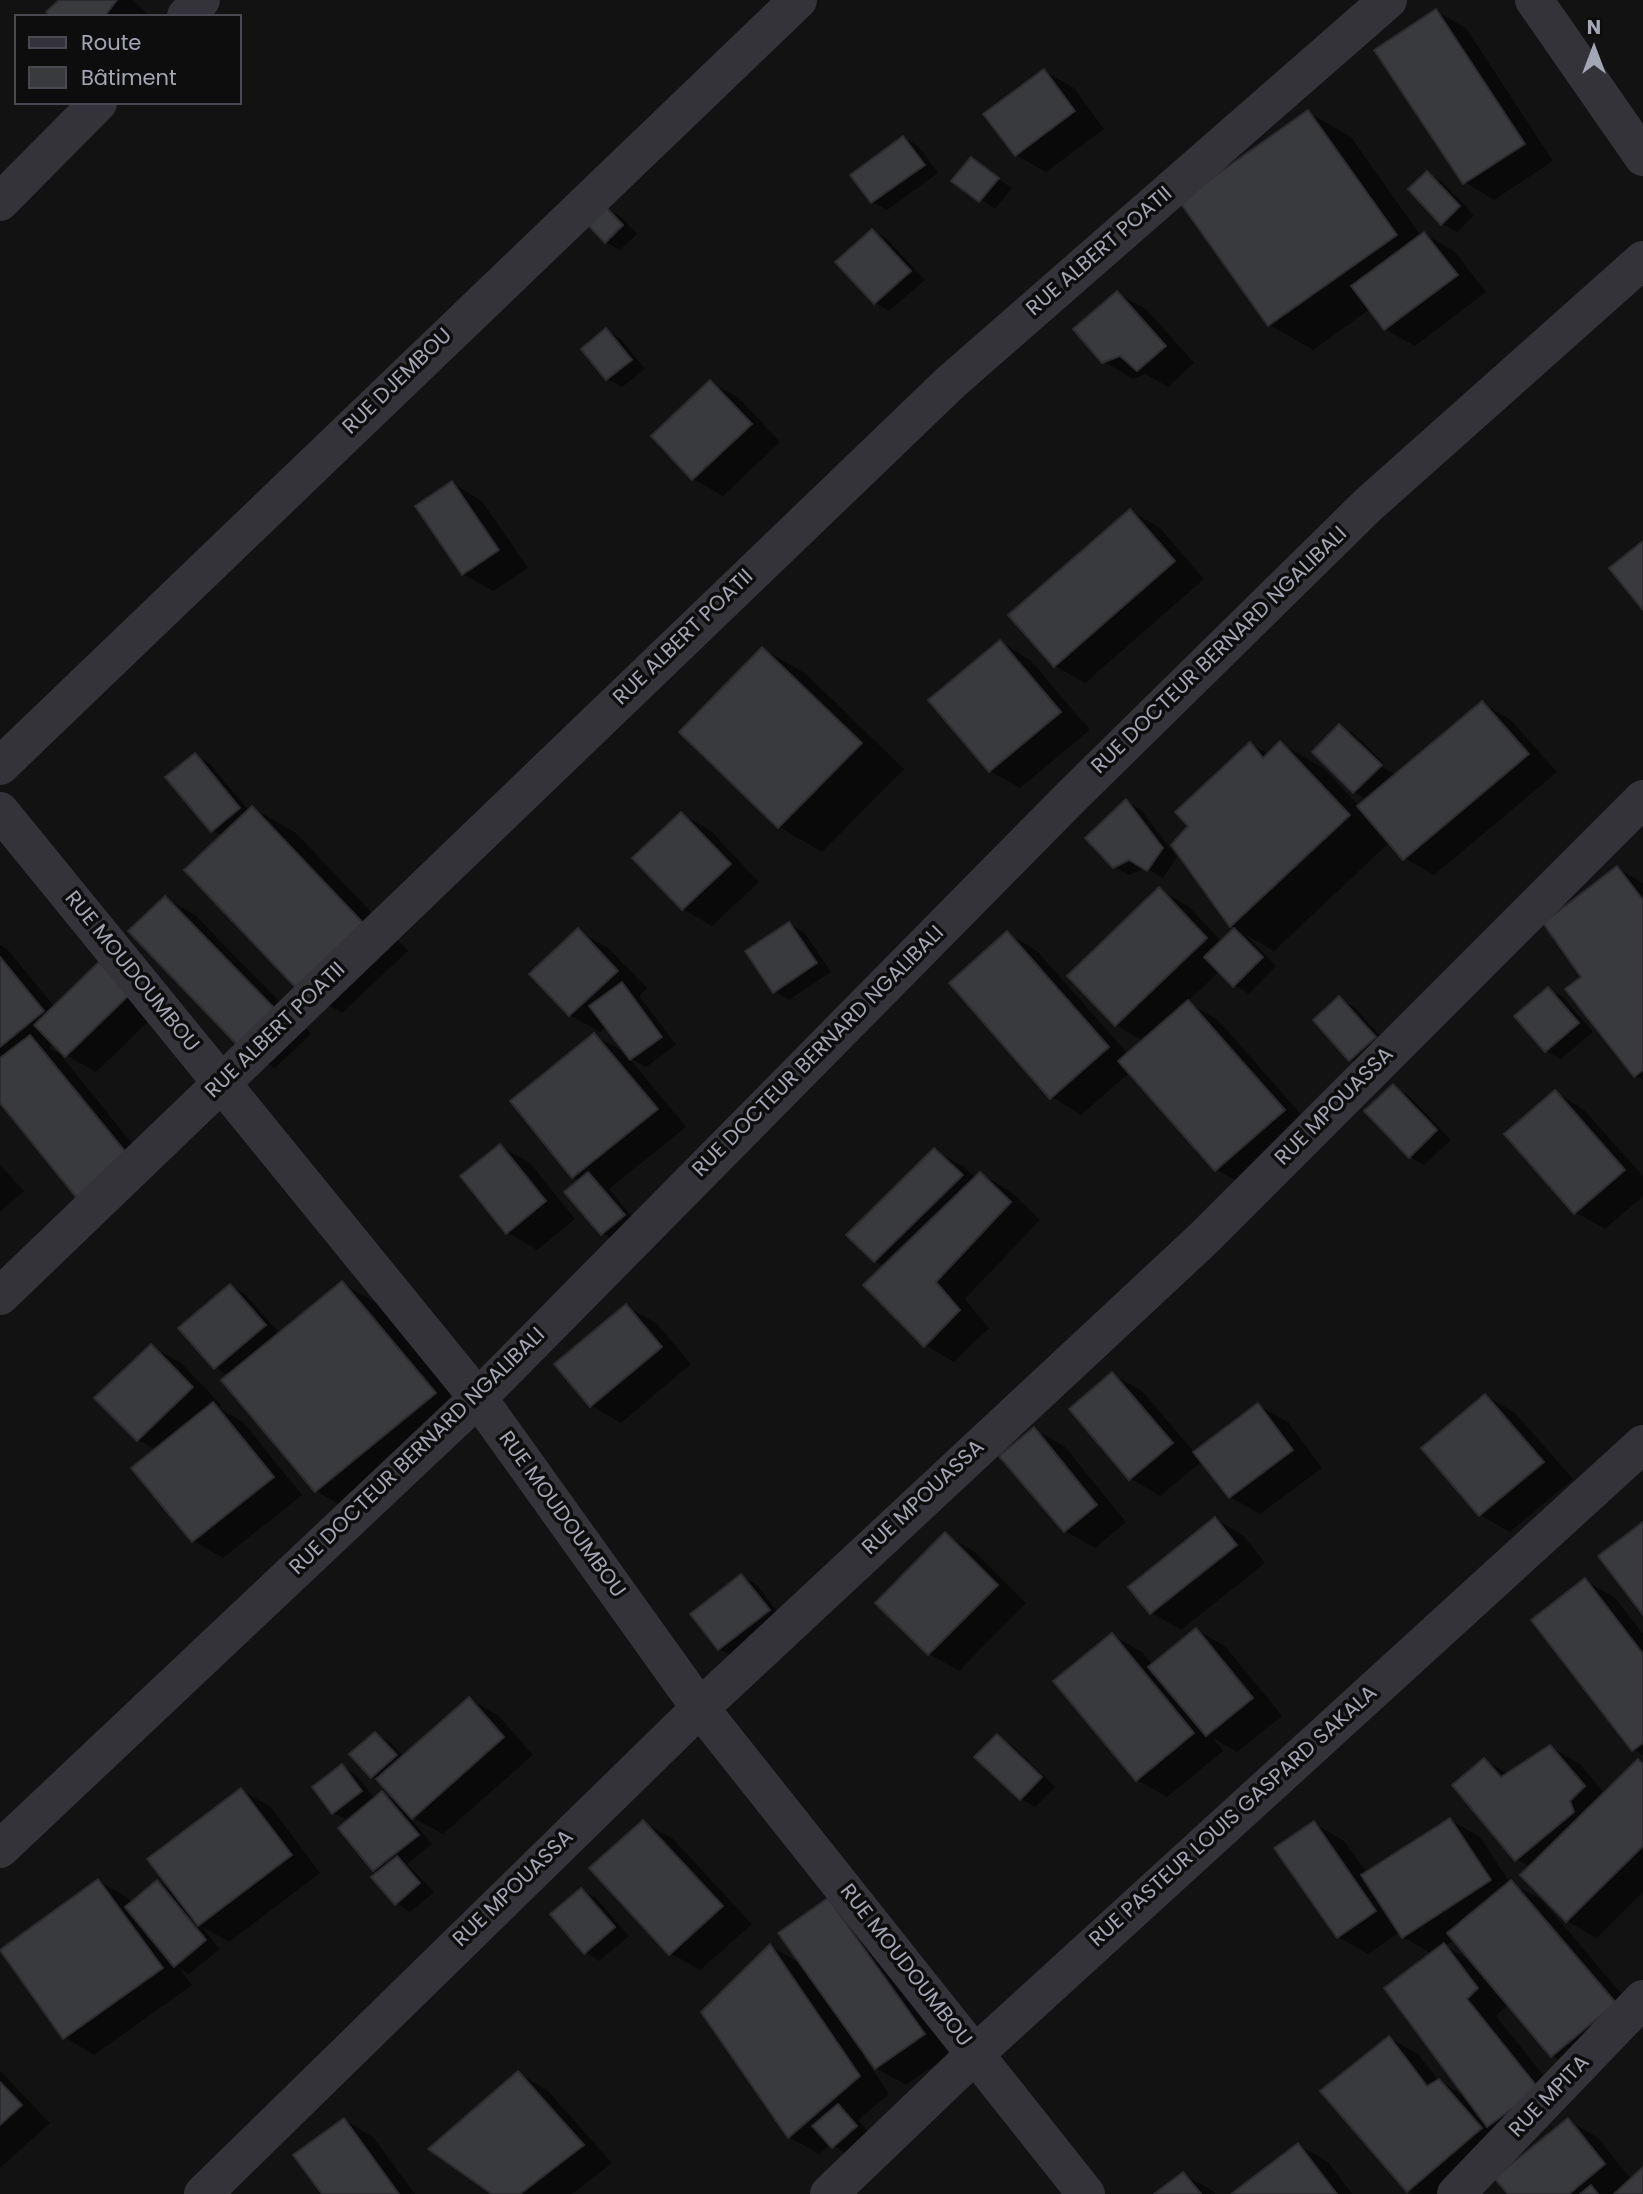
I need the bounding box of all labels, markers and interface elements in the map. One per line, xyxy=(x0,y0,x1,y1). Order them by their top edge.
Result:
legend xyxy=(14,14,242,105)
north arrow xyxy=(1559,14,1629,84)
text: N xyxy=(1587,14,1601,41)
text: Route xyxy=(81,28,141,57)
text: Bâtiment xyxy=(81,63,177,92)
street label: RUE ALBERT POATII xyxy=(1022,182,1178,322)
street label: RUE DJEMBOU xyxy=(338,324,458,440)
street label: RUE DOCTEUR BERNARD NGALIBALI xyxy=(1087,522,1353,780)
street label: RUE ALBERT POATII xyxy=(609,565,759,711)
street label: RUE MOUDOUMBOU xyxy=(59,887,203,1057)
street label: RUE DOCTEUR BERNARD NGALIBALI xyxy=(688,921,950,1183)
street label: RUE ALBERT POATII xyxy=(201,958,351,1104)
street label: RUE MPOUASSA xyxy=(1271,1043,1399,1171)
street label: RUE DOCTEUR BERNARD NGALIBALI xyxy=(285,1323,551,1581)
street label: RUE MOUDOUMBOU xyxy=(492,1427,630,1603)
street label: RUE MPOUASSA xyxy=(858,1435,990,1561)
street label: RUE PASTEUR LOUIS GASPARD SAKALA xyxy=(1085,1681,1383,1953)
street label: RUE MPOUASSA xyxy=(449,1825,579,1953)
street label: RUE MOUDOUMBOU xyxy=(834,1880,976,2052)
street label: RUE MPITA xyxy=(1505,2051,1595,2143)

